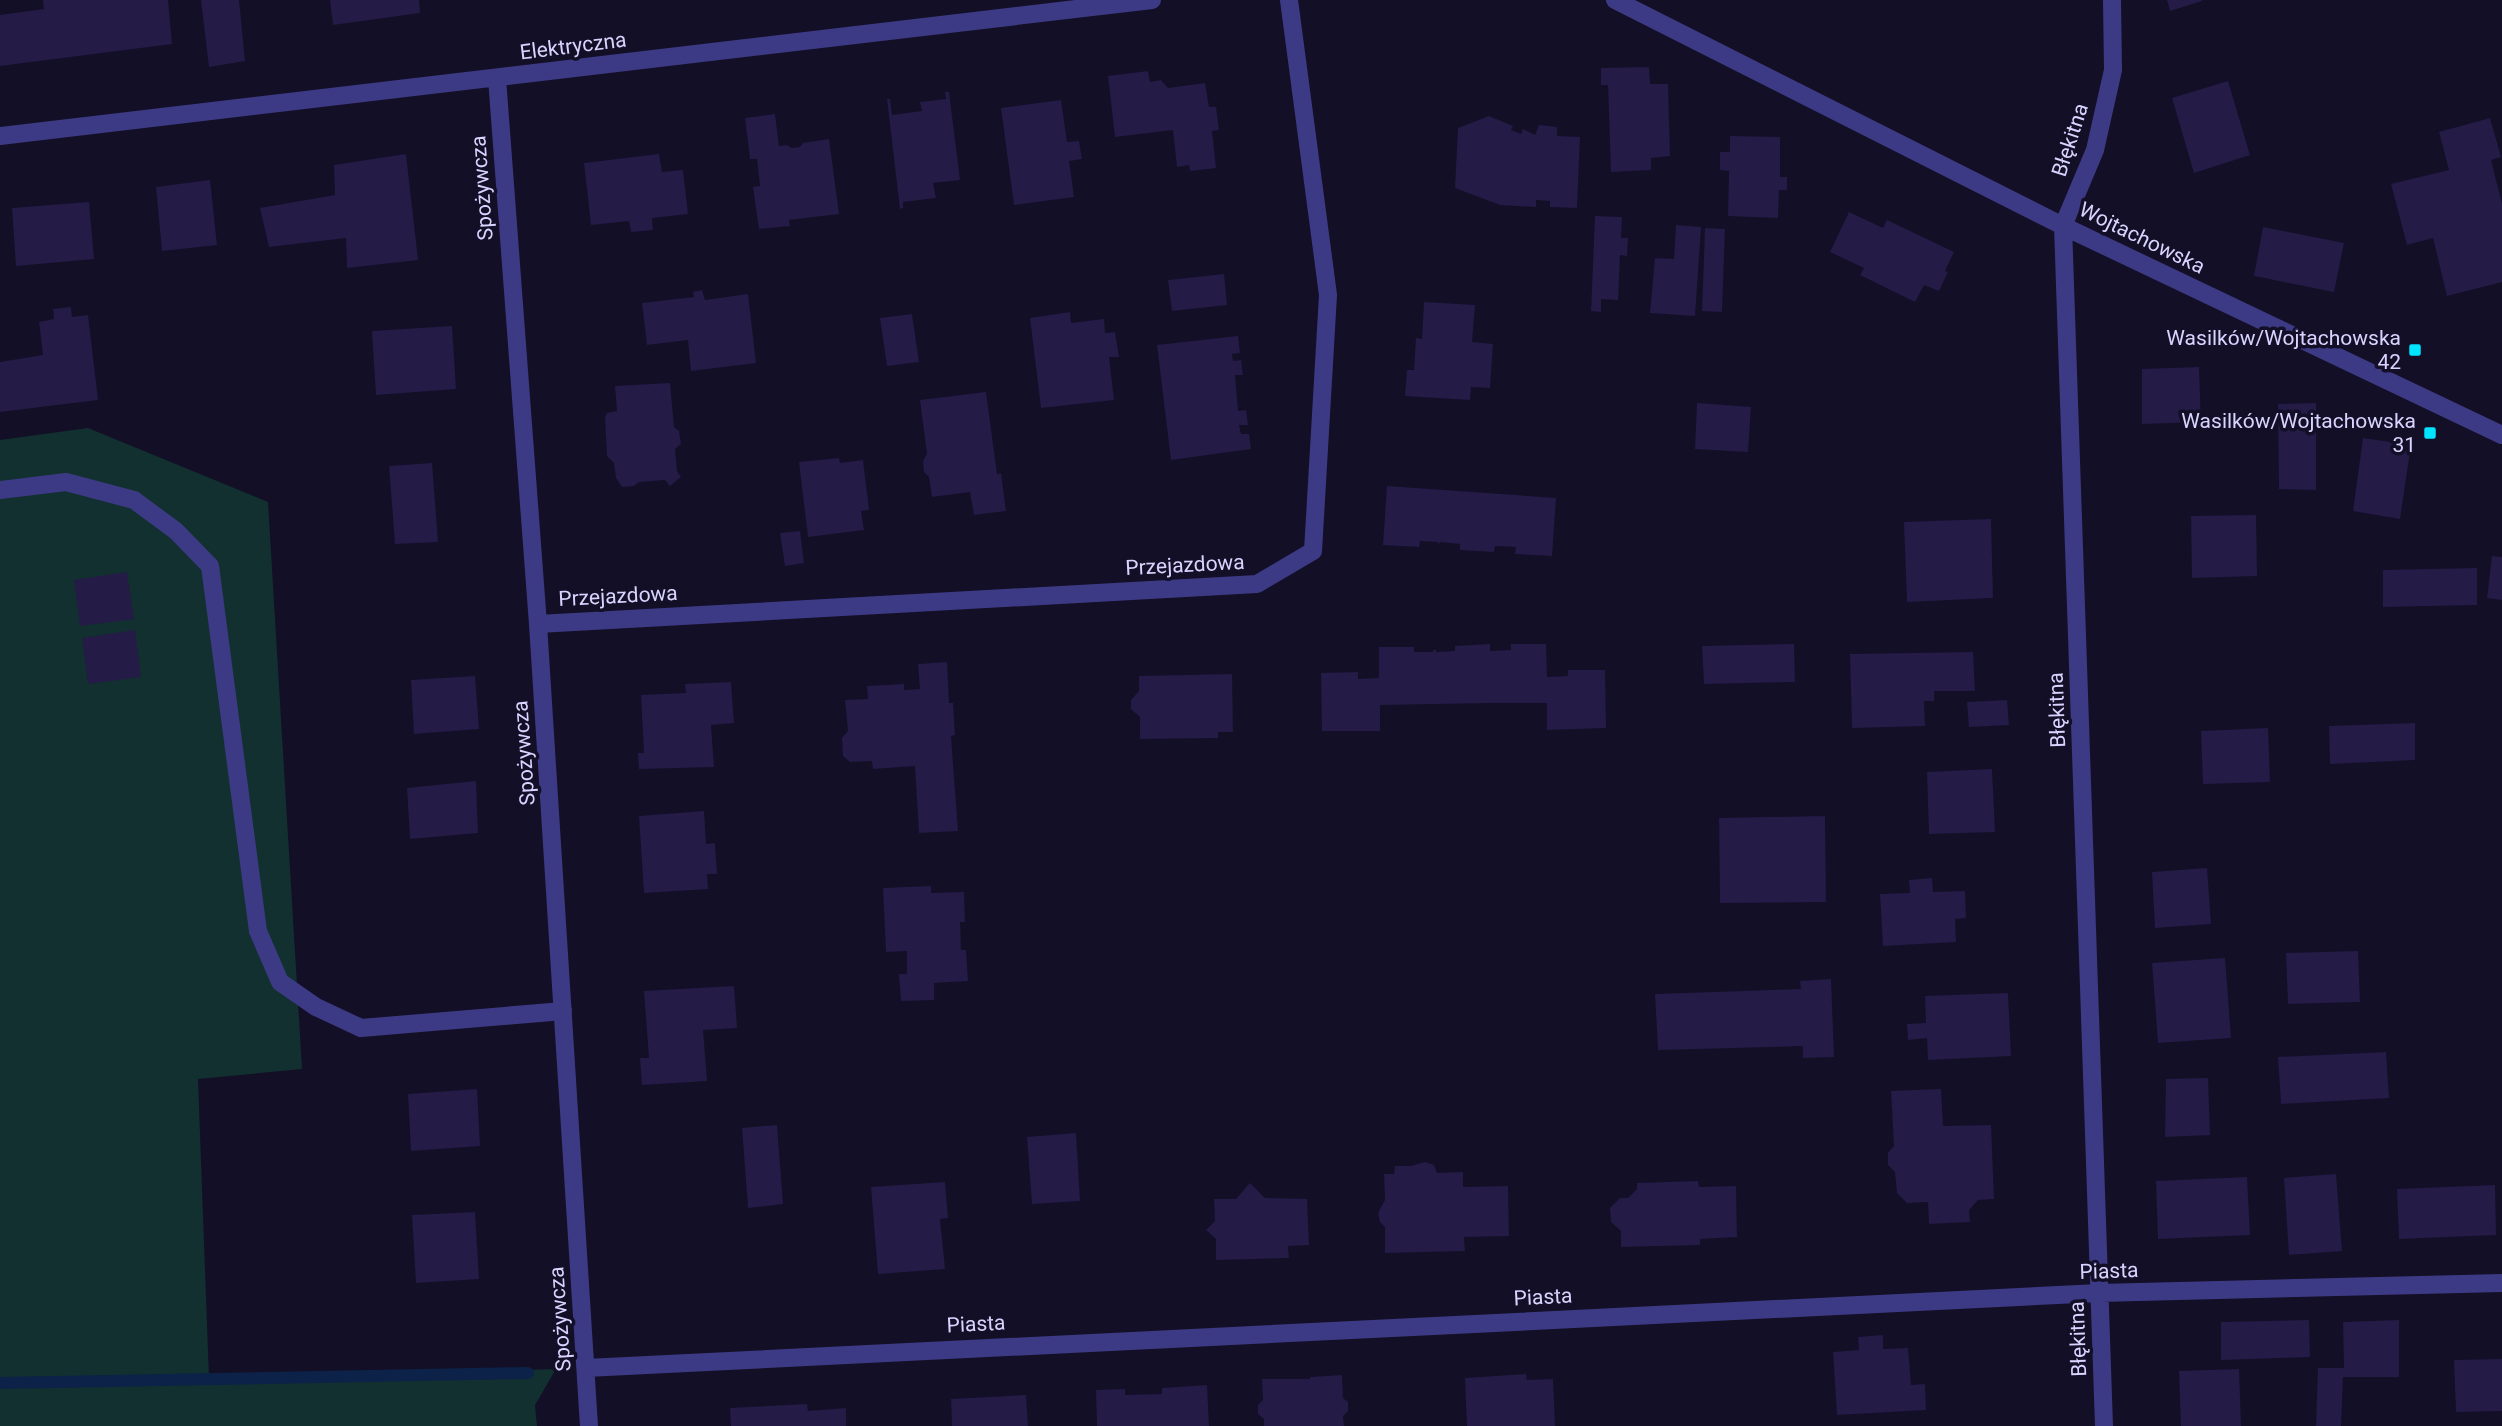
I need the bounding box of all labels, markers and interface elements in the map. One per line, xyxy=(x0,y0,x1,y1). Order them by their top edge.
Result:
street label: Elektryczna xyxy=(518,28,628,64)
street label: Błękitna xyxy=(2047,100,2093,180)
street label: Spożywcza xyxy=(466,135,498,241)
street label: Wojtachowska xyxy=(2075,197,2209,279)
place label: Wasilków/Wojtachowska 42 xyxy=(2166,326,2401,374)
marker: Wasilków/Wojtachowska 42 xyxy=(2407,342,2423,358)
place label: Wasilków/Wojtachowska 31 xyxy=(2181,409,2416,457)
marker: Wasilków/Wojtachowska 31 xyxy=(2422,425,2438,441)
street label: Przejazdowa xyxy=(1125,550,1245,580)
street label: Przejazdowa xyxy=(558,581,678,611)
street label: Błękitna xyxy=(2044,672,2070,748)
street label: Spożywcza xyxy=(508,700,540,806)
street label: Piasta xyxy=(2079,1258,2139,1284)
street label: Spożywcza xyxy=(544,1266,576,1372)
street label: Piasta xyxy=(1513,1283,1573,1311)
street label: Błękitna xyxy=(2065,1301,2091,1377)
street label: Piasta xyxy=(946,1310,1006,1338)

